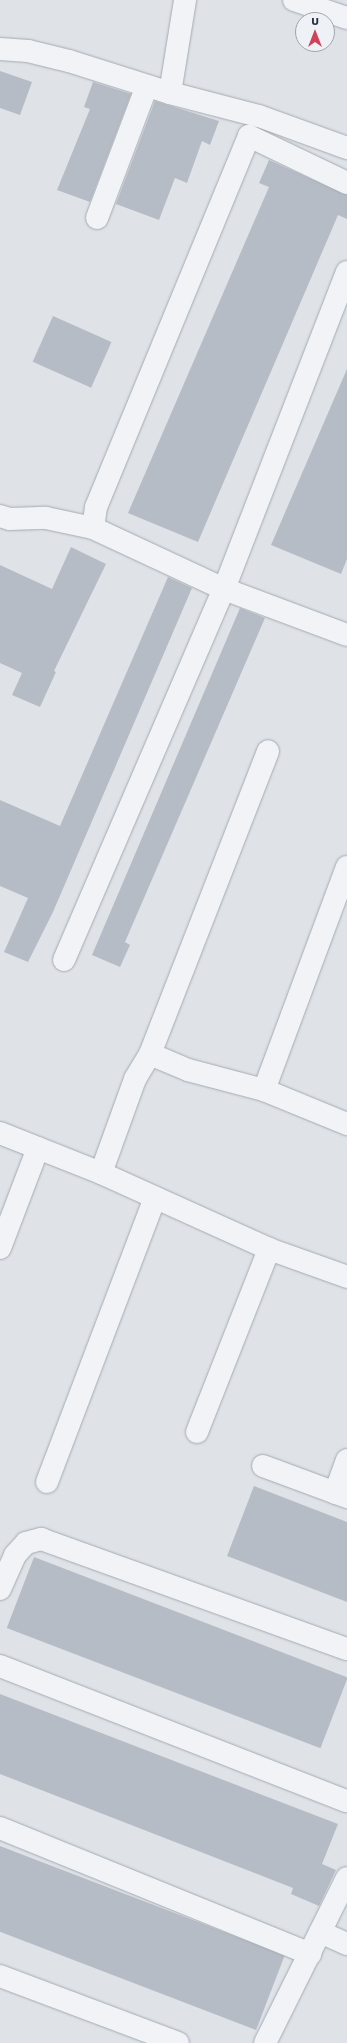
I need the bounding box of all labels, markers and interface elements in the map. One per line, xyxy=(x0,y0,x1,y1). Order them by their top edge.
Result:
north arrow xyxy=(295,12,335,52)
text: U xyxy=(311,13,319,29)

